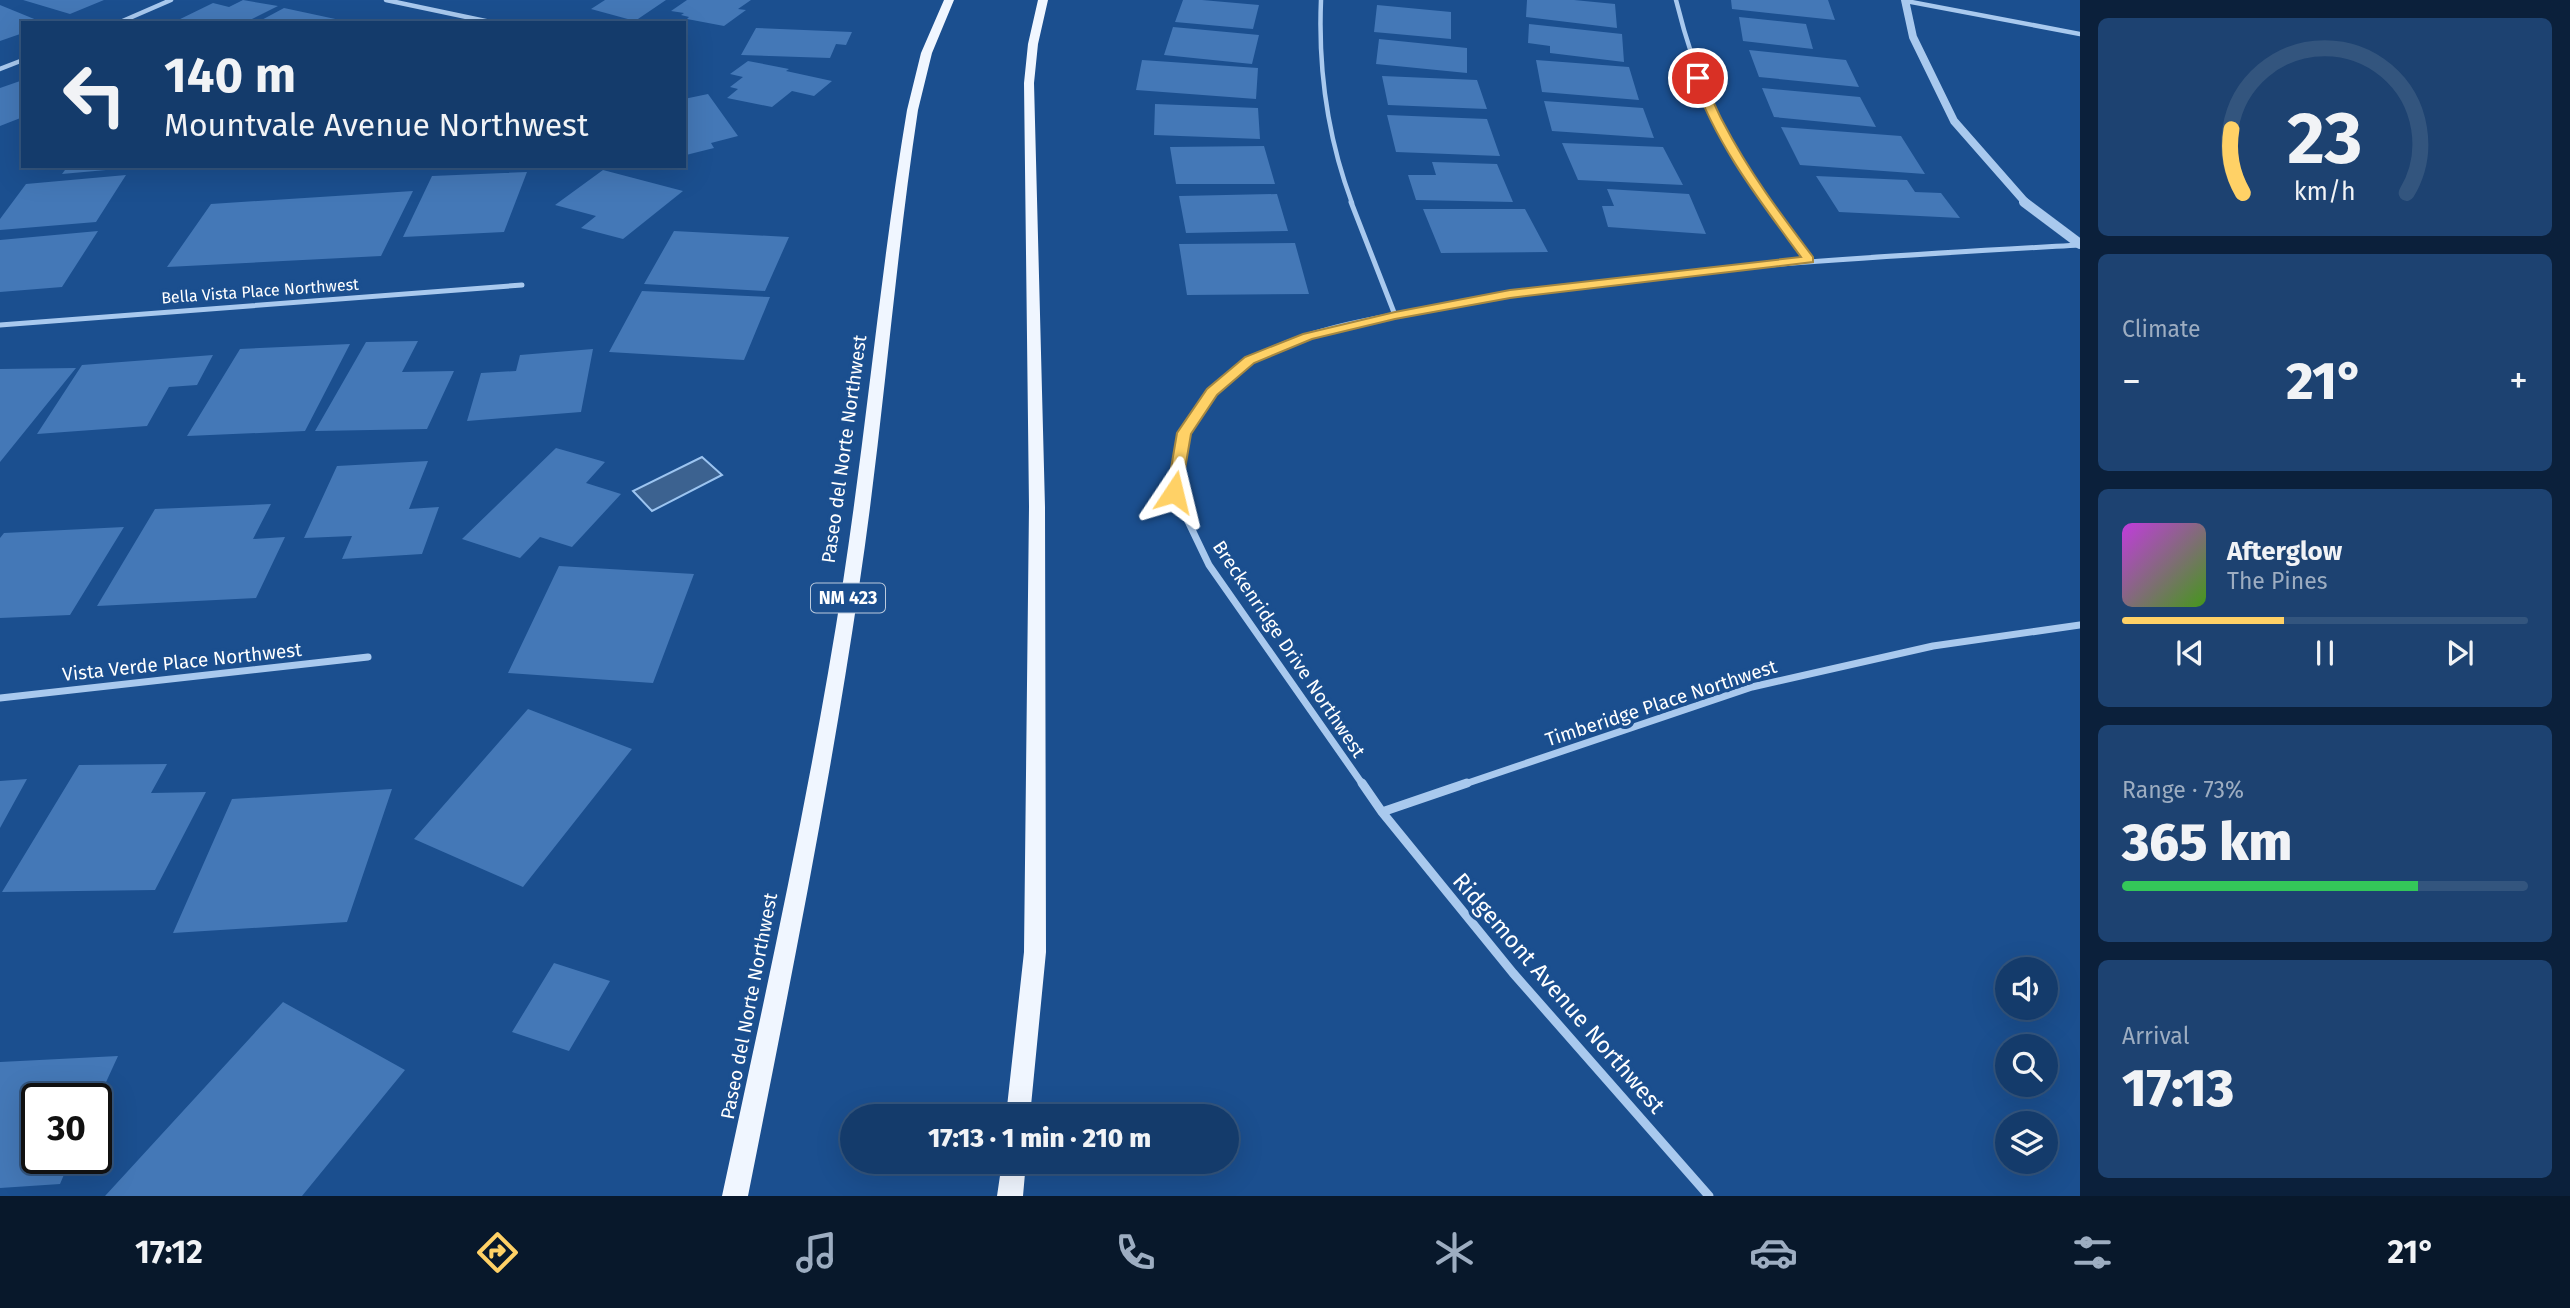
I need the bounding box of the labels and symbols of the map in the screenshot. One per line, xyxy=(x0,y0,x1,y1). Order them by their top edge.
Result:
pin xyxy=(1668,48,1728,108)
street label: Bella Vista Place Northwest xyxy=(161,275,360,307)
street label: Paseo del Norte Northwest xyxy=(817,333,871,565)
position arrow xyxy=(1137,455,1211,529)
street label: Breckenridge Drive Northwest xyxy=(1208,536,1370,762)
road number: NM 423 xyxy=(811,584,885,612)
street label: Vista Verde Place Northwest xyxy=(61,638,303,686)
street label: Timberidge Place Northwest xyxy=(1542,655,1780,751)
street label: Ridgemont Avenue Northwest xyxy=(1447,867,1672,1120)
street label: Paseo del Norte Northwest xyxy=(716,891,782,1121)
speed limit sign: 30 xyxy=(21,1083,112,1174)

